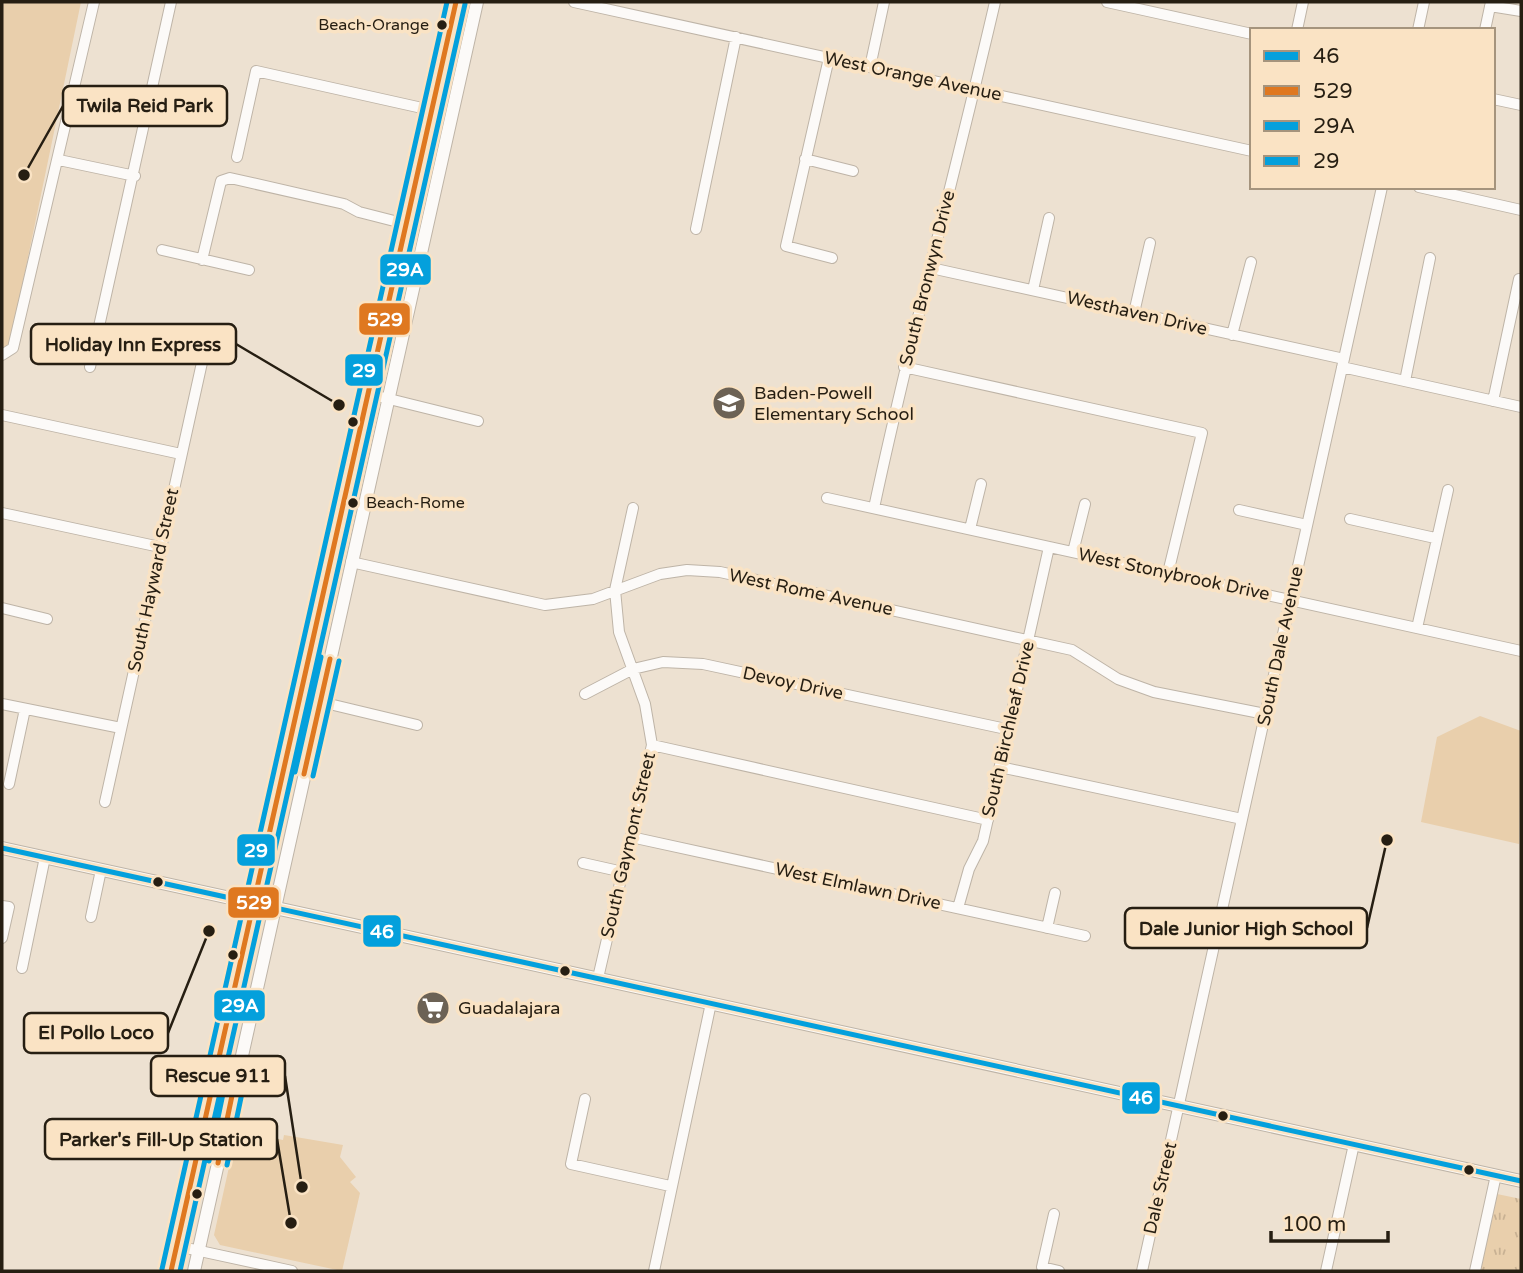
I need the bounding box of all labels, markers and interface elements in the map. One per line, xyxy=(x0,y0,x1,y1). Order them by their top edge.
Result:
place label: Beach-Orange xyxy=(318,15,429,35)
marker: Beach-Orange xyxy=(435,18,449,32)
legend xyxy=(1250,28,1495,189)
text: 46 xyxy=(1313,44,1339,69)
street label: West Orange Avenue xyxy=(822,46,1004,106)
text: 529 xyxy=(1313,79,1353,104)
callout: Twila Reid Park xyxy=(63,86,227,126)
text: Twila Reid Park xyxy=(76,95,214,117)
text: 29A xyxy=(1313,114,1355,139)
text: 29 xyxy=(1313,149,1339,174)
street label: South Bronwyn Drive xyxy=(895,188,959,368)
line badge: 29A xyxy=(379,253,432,286)
text: 29A xyxy=(386,259,424,281)
street label: Westhaven Drive xyxy=(1065,286,1209,340)
line badge: 529 xyxy=(358,302,411,336)
text: 529 xyxy=(367,309,403,331)
callout: Holiday Inn Express xyxy=(31,324,236,364)
text: Holiday Inn Express xyxy=(45,334,221,357)
line badge: 29 xyxy=(344,353,384,387)
text: 29 xyxy=(352,360,376,382)
place label: Baden-Powell Elementary School xyxy=(754,382,914,425)
school or university icon: Baden-Powell Elementary School xyxy=(710,384,748,422)
unlabelled marker xyxy=(346,415,360,429)
street label: South Hayward Street xyxy=(123,486,183,674)
place label: Beach-Rome xyxy=(366,493,465,513)
marker: Beach-Rome xyxy=(346,496,360,510)
street label: West Stonybrook Drive xyxy=(1076,543,1272,605)
street label: West Rome Avenue xyxy=(727,564,895,620)
street label: South Dale Avenue xyxy=(1252,564,1308,728)
street label: South Birchleaf Drive xyxy=(977,639,1039,819)
street label: Devoy Drive xyxy=(741,662,845,704)
street label: South Gaymont Street xyxy=(596,750,660,940)
line badge: 29 xyxy=(236,833,276,867)
text: 29 xyxy=(244,840,268,862)
street label: West Elmlawn Drive xyxy=(773,858,943,914)
unlabelled marker xyxy=(151,875,165,889)
line badge: 529 xyxy=(227,886,280,919)
text: 529 xyxy=(236,892,272,914)
callout: Dale Junior High School xyxy=(1125,908,1367,948)
line badge: 46 xyxy=(362,914,402,948)
text: Dale Junior High School xyxy=(1139,918,1353,941)
text: 46 xyxy=(370,921,394,943)
unlabelled marker xyxy=(226,948,240,962)
unlabelled marker xyxy=(558,964,572,978)
line badge: 29A xyxy=(213,989,266,1022)
supermarket icon: Guadalajara xyxy=(414,989,452,1027)
text: 29A xyxy=(221,995,259,1017)
place label: Guadalajara xyxy=(458,997,560,1019)
callout: El Pollo Loco xyxy=(24,1013,168,1053)
text: El Pollo Loco xyxy=(38,1022,154,1044)
callout: Rescue 911 xyxy=(151,1056,285,1096)
text: Rescue 911 xyxy=(165,1065,271,1087)
line badge: 46 xyxy=(1121,1081,1161,1115)
text: 46 xyxy=(1129,1087,1153,1109)
unlabelled marker xyxy=(1216,1109,1230,1123)
callout: Parker's Fill-Up Station xyxy=(45,1119,277,1159)
text: Parker's Fill-Up Station xyxy=(59,1129,263,1152)
street label: Dale Street xyxy=(1139,1139,1181,1236)
unlabelled marker xyxy=(1462,1163,1476,1177)
unlabelled marker xyxy=(190,1187,204,1201)
scale bar xyxy=(1271,1200,1388,1244)
text: 100 m xyxy=(1282,1212,1346,1237)

